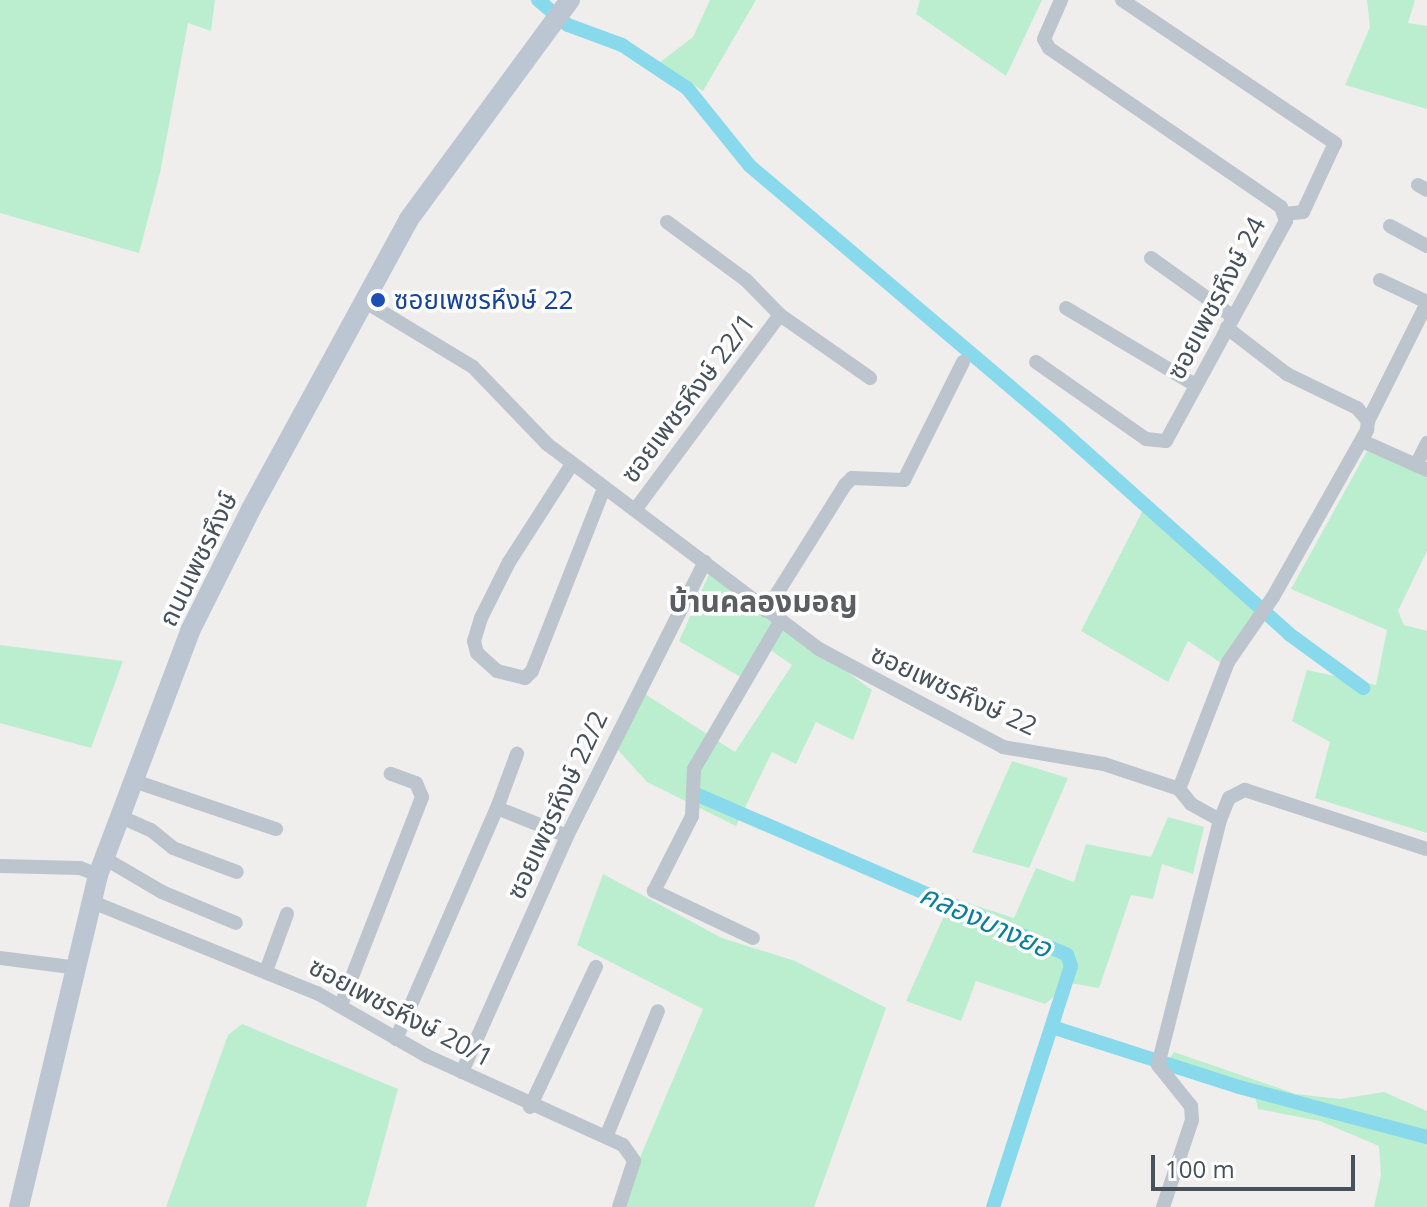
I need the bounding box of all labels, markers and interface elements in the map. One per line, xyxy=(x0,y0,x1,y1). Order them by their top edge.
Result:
street label: ซอยเพชรหึงษ์ 24 xyxy=(1160,211,1272,385)
place label: ซอยเพชรหึงษ์ 22 xyxy=(394,284,573,316)
marker: ซอยเพชรหึงษ์ 22 xyxy=(369,291,387,309)
street label: ซอยเพชรหึงษ์ 22/1 xyxy=(614,307,762,489)
street label: ถนนเพชรหึงษ์ xyxy=(152,487,244,631)
district label: บ้านคลองมอญ xyxy=(669,583,857,619)
street label: ซอยเพชรหึงษ์ 22 xyxy=(866,638,1042,742)
street label: ซอยเพชรหึงษ์ 22/2 xyxy=(500,706,614,904)
water label: คลองบางยอ xyxy=(915,876,1057,964)
street label: ซอยเพชรหึงษ์ 20/1 xyxy=(304,950,498,1074)
scale bar xyxy=(1155,1139,1359,1189)
text: 100 m xyxy=(1165,1152,1235,1185)

